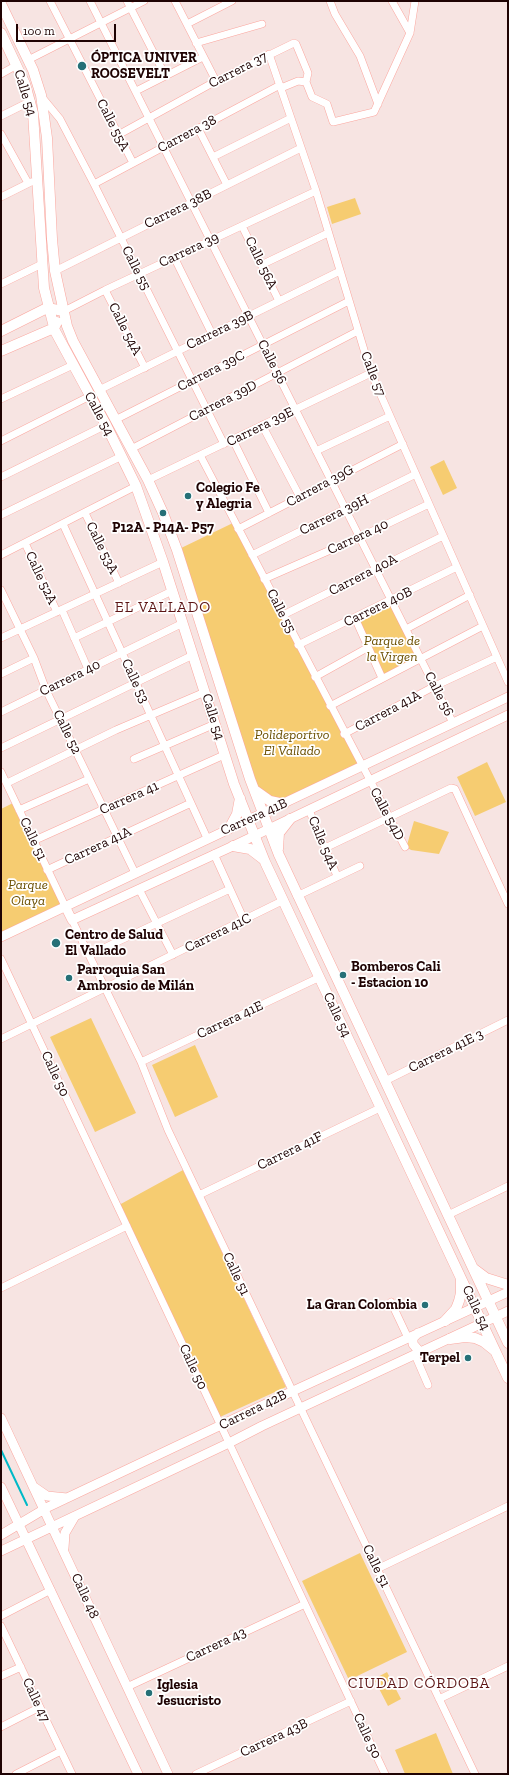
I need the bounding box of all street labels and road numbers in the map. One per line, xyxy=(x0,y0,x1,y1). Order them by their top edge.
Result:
street label: Carrera 37 xyxy=(206,48,270,92)
street label: Calle 54 xyxy=(10,68,40,118)
street label: Calle 55A xyxy=(93,96,133,154)
street label: Carrera 38 xyxy=(155,111,219,157)
street label: Carrera 38B xyxy=(142,185,214,233)
street label: Carrera 39 xyxy=(156,229,222,271)
street label: Calle 56A xyxy=(241,234,281,292)
street label: Calle 55 xyxy=(118,243,154,293)
street label: Calle 54A xyxy=(105,300,145,358)
street label: Carrera 39B xyxy=(184,307,256,353)
street label: Calle 56 xyxy=(254,337,290,387)
street label: Carrera 39C xyxy=(175,347,247,395)
street label: Calle 57 xyxy=(357,349,389,399)
street label: Carrera 39D xyxy=(186,377,260,425)
street label: Calle 54 xyxy=(80,389,118,439)
street label: Carrera 39E xyxy=(224,404,296,450)
street label: Carrera 39G xyxy=(283,461,357,511)
street label: Carrera 39H xyxy=(297,491,371,539)
street label: Carrera 40 xyxy=(325,516,391,558)
street label: Calle 53A xyxy=(82,519,122,577)
street label: Calle 52A xyxy=(21,549,61,607)
street label: Carrera 40A xyxy=(326,551,400,599)
street label: Carrera 40B xyxy=(341,583,415,631)
street label: Calle 55 xyxy=(263,586,299,636)
street label: Carrera 40 xyxy=(37,656,103,700)
street label: Calle 53 xyxy=(117,656,153,706)
street label: Calle 56 xyxy=(421,669,457,719)
street label: Carrera 41A xyxy=(352,687,424,735)
street label: Calle 54 xyxy=(198,692,228,742)
street label: Calle 52 xyxy=(49,707,85,757)
street label: Carrera 41 xyxy=(97,778,161,818)
street label: Calle 54D xyxy=(366,785,408,843)
street label: Carrera 41B xyxy=(218,795,290,839)
street label: Calle 54A xyxy=(304,814,342,872)
street label: Calle 51 xyxy=(16,815,50,863)
street label: Carrera 41A xyxy=(62,823,134,869)
street label: Carrera 41C xyxy=(182,910,254,956)
street label: Calle 54 xyxy=(319,990,355,1040)
street label: Carrera 41E xyxy=(194,997,266,1043)
street label: Carrera 41E 3 xyxy=(406,1026,486,1076)
street label: Calle 50 xyxy=(37,1049,73,1099)
street label: Carrera 41F xyxy=(255,1128,325,1174)
street label: Calle 51 xyxy=(219,1250,253,1298)
street label: Calle 54 xyxy=(458,1283,494,1333)
street label: Calle 50 xyxy=(175,1342,211,1392)
street label: Carrera 42B xyxy=(216,1386,290,1434)
street label: Calle 51 xyxy=(358,1542,394,1590)
street label: Calle 48 xyxy=(67,1571,103,1621)
street label: Carrera 43 xyxy=(183,1624,249,1666)
street label: Calle 47 xyxy=(18,1675,54,1725)
street label: Calle 50 xyxy=(349,1711,385,1761)
street label: Carrera 43B xyxy=(237,1715,311,1761)

